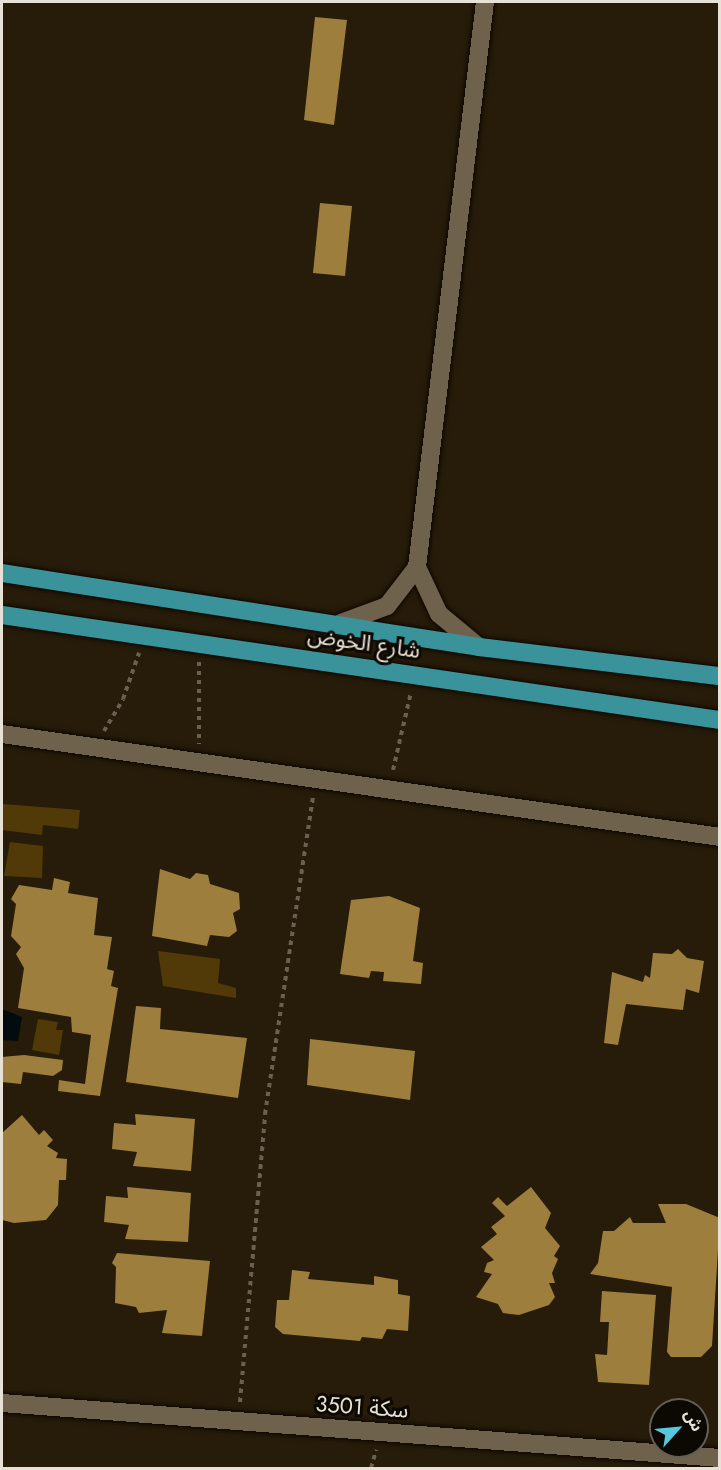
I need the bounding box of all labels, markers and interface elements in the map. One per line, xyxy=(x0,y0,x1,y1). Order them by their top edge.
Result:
street label: شارع الخوض xyxy=(306,622,422,664)
street label: سكة 3501 xyxy=(315,1391,409,1423)
north arrow xyxy=(649,1398,709,1458)
text: ش xyxy=(678,1406,709,1435)

